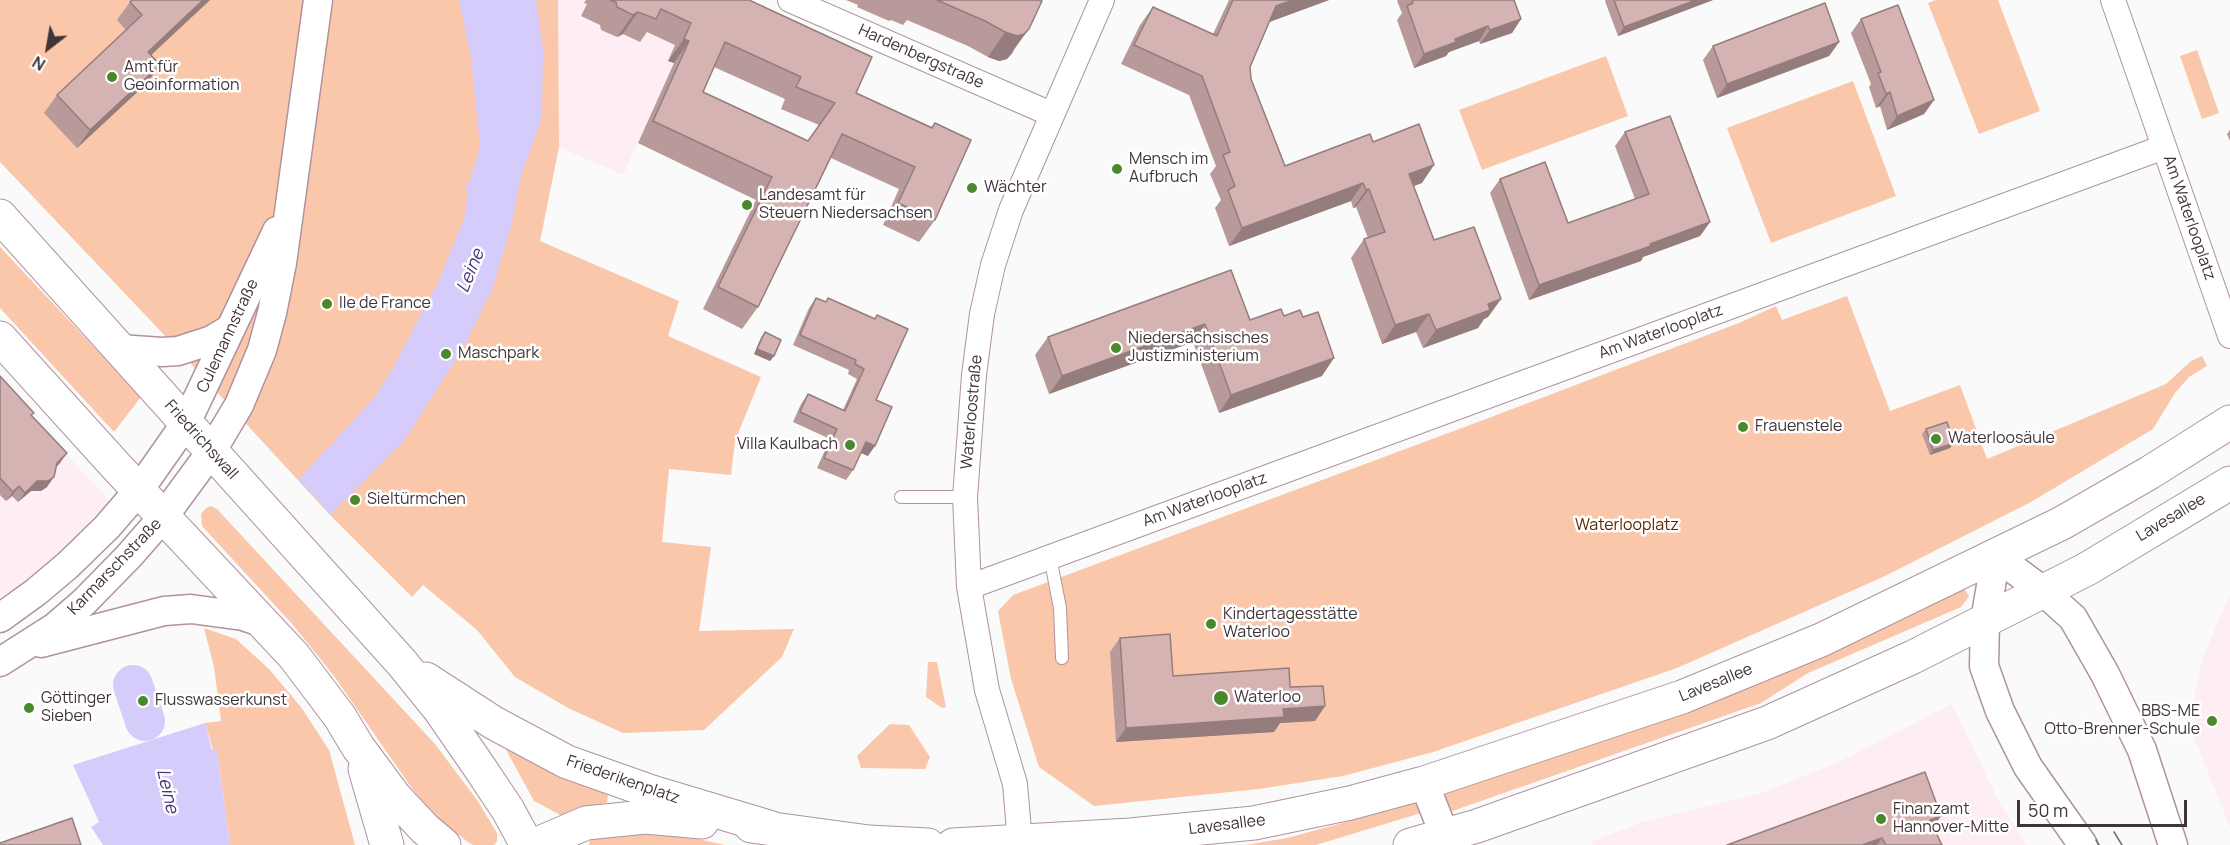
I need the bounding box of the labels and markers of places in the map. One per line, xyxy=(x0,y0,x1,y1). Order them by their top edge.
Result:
place label: Amt für Geoinformation xyxy=(124,58,239,96)
marker: Amt für Geoinformation xyxy=(105,70,119,84)
place label: Mensch im Aufbruch xyxy=(1129,150,1208,188)
marker: Mensch im Aufbruch xyxy=(1110,162,1124,176)
place label: Wächter xyxy=(984,178,1047,198)
marker: Wächter xyxy=(965,181,979,195)
place label: Landesamt für Steuern Niedersachsen xyxy=(759,186,933,224)
marker: Landesamt für Steuern Niedersachsen xyxy=(740,198,754,212)
place label: Ile de France xyxy=(339,294,431,314)
marker: Ile de France xyxy=(320,297,334,311)
place label: Niedersächsisches Justizministerium xyxy=(1128,329,1269,367)
marker: Niedersächsisches Justizministerium xyxy=(1109,341,1123,355)
place label: Maschpark xyxy=(458,344,539,364)
marker: Maschpark xyxy=(439,347,453,361)
place label: Frauenstele xyxy=(1755,417,1842,437)
marker: Frauenstele xyxy=(1736,420,1750,434)
place label: Waterloosäule xyxy=(1948,429,2055,449)
marker: Waterloosäule xyxy=(1929,432,1943,446)
place label: Villa Kaulbach xyxy=(737,435,838,455)
marker: Villa Kaulbach xyxy=(843,438,857,452)
place label: Sieltürmchen xyxy=(367,490,466,510)
marker: Sieltürmchen xyxy=(348,493,362,507)
place label: Kindertagesstätte Waterloo xyxy=(1223,605,1358,643)
marker: Kindertagesstätte Waterloo xyxy=(1204,617,1218,631)
place label: Waterloo xyxy=(1234,688,1301,708)
place label: Göttinger Sieben xyxy=(41,689,111,727)
marker: Waterloo xyxy=(1212,689,1230,707)
place label: Flusswasserkunst xyxy=(155,691,287,711)
marker: Flusswasserkunst xyxy=(136,694,150,708)
marker: Göttinger Sieben xyxy=(22,701,36,715)
place label: BBS-ME Otto-Brenner-Schule xyxy=(2044,702,2200,740)
marker: BBS-ME Otto-Brenner-Schule xyxy=(2205,714,2219,728)
place label: Finanzamt Hannover-Mitte xyxy=(1893,800,2009,838)
marker: Finanzamt Hannover-Mitte xyxy=(1874,812,1888,826)

